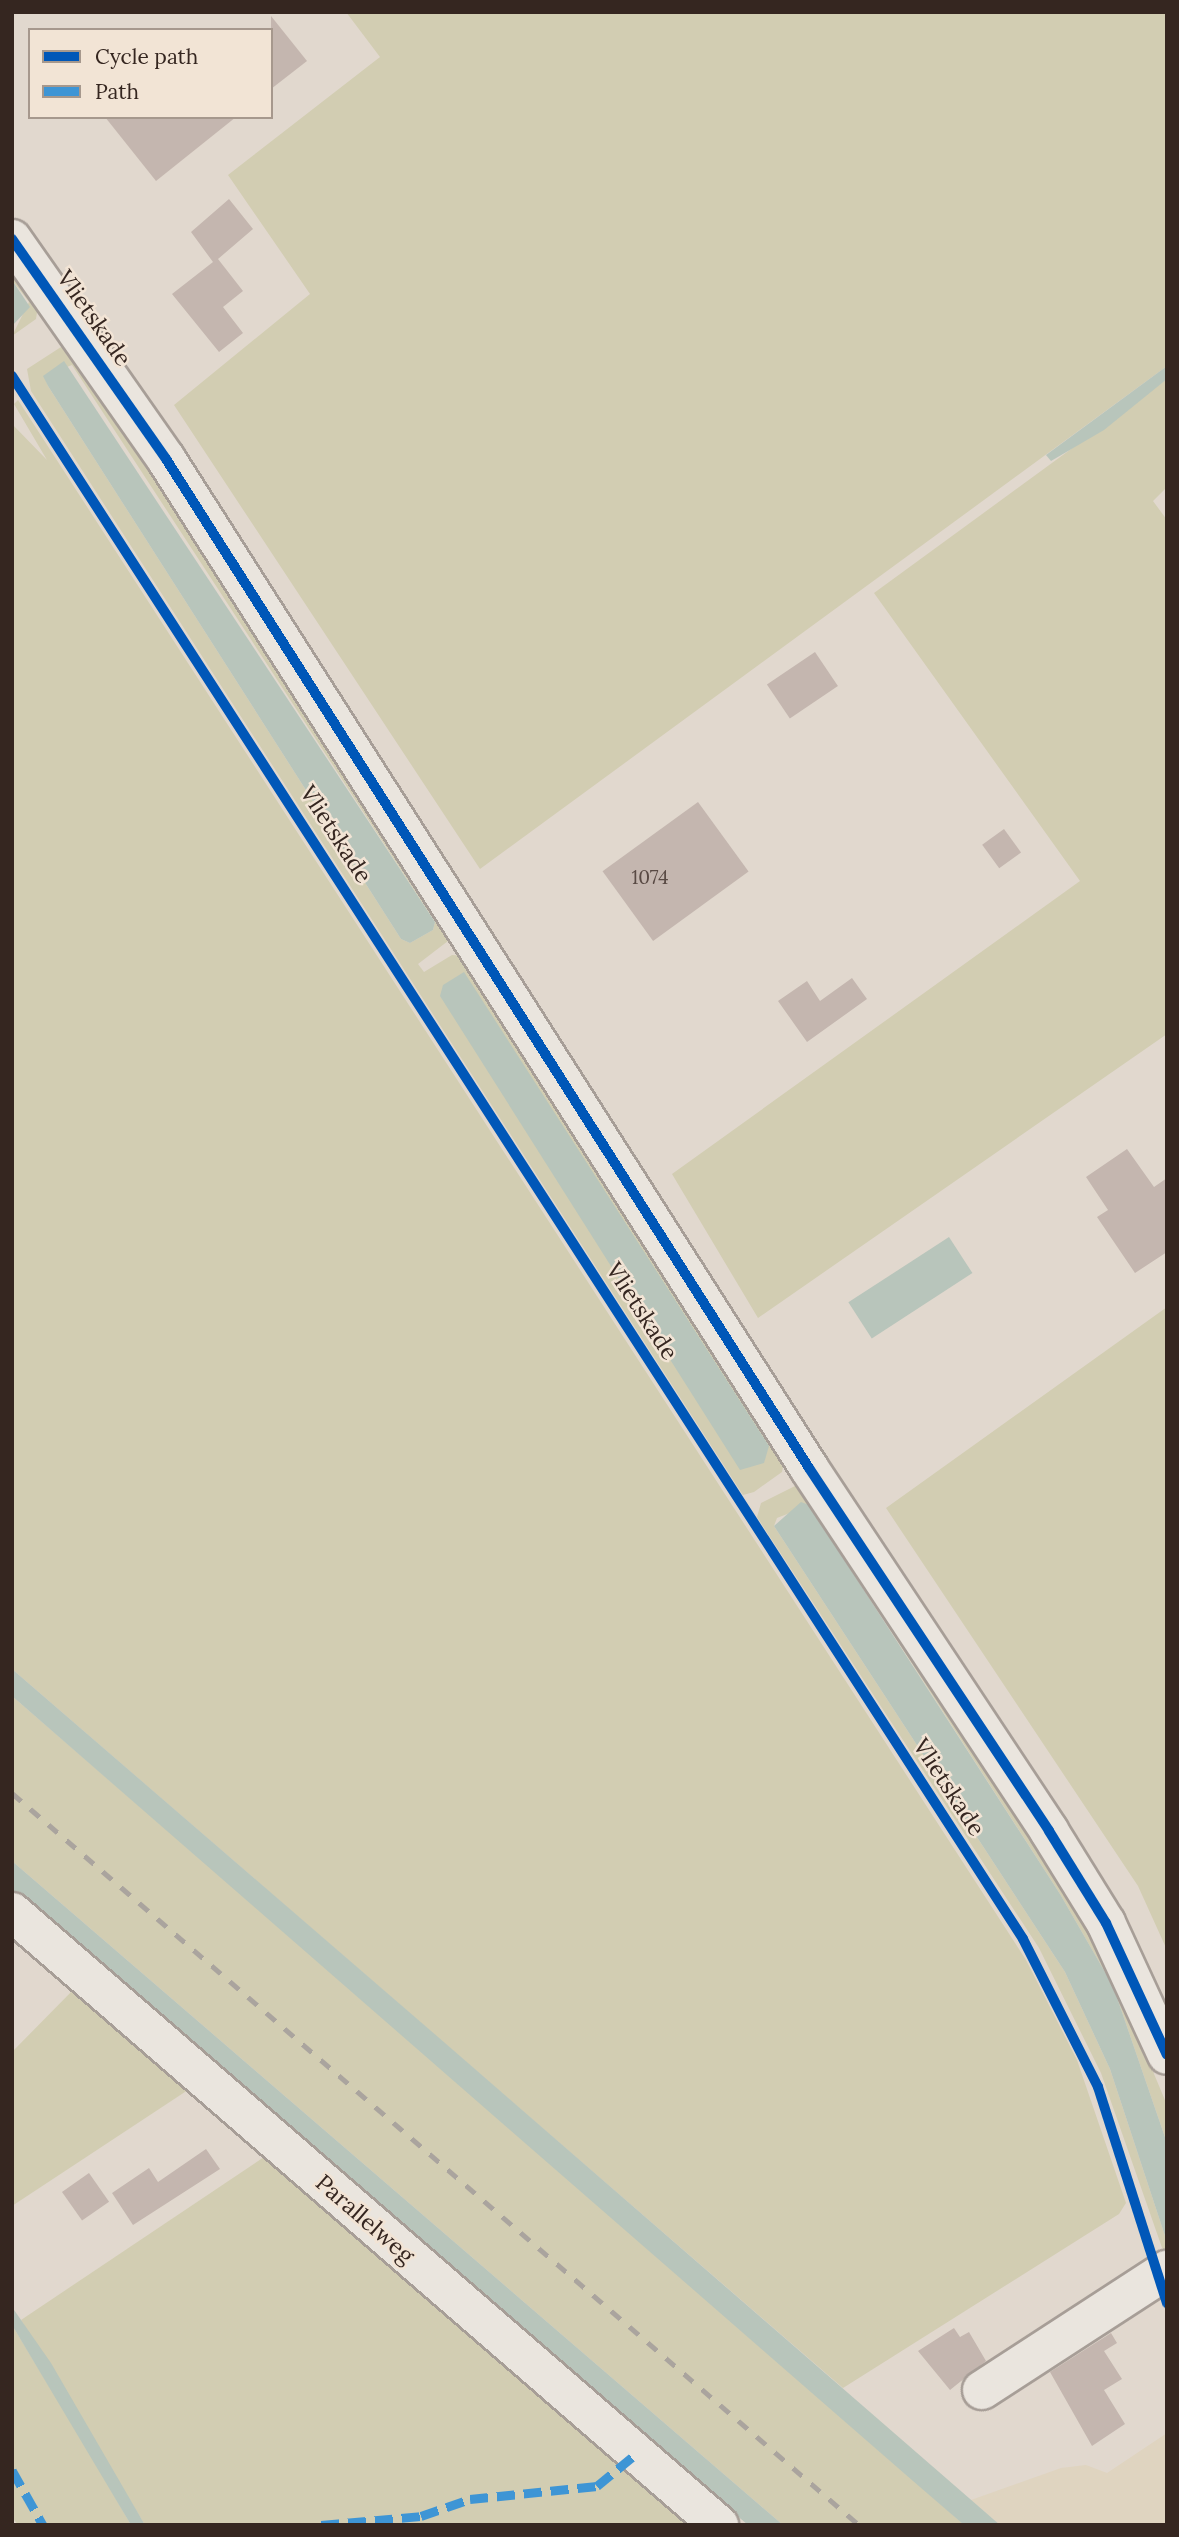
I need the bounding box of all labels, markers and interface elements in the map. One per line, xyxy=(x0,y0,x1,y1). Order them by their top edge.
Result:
legend xyxy=(28,28,273,119)
text: Cycle path xyxy=(95,43,198,70)
text: Path xyxy=(95,78,139,105)
street label: Vlietskade xyxy=(51,265,137,371)
street label: Vlietskade xyxy=(294,780,378,888)
house number: 1074 xyxy=(631,867,669,889)
street label: Vlietskade xyxy=(600,1257,684,1365)
street label: Vlietskade xyxy=(907,1733,991,1841)
street label: Parallelweg xyxy=(310,2169,420,2269)

